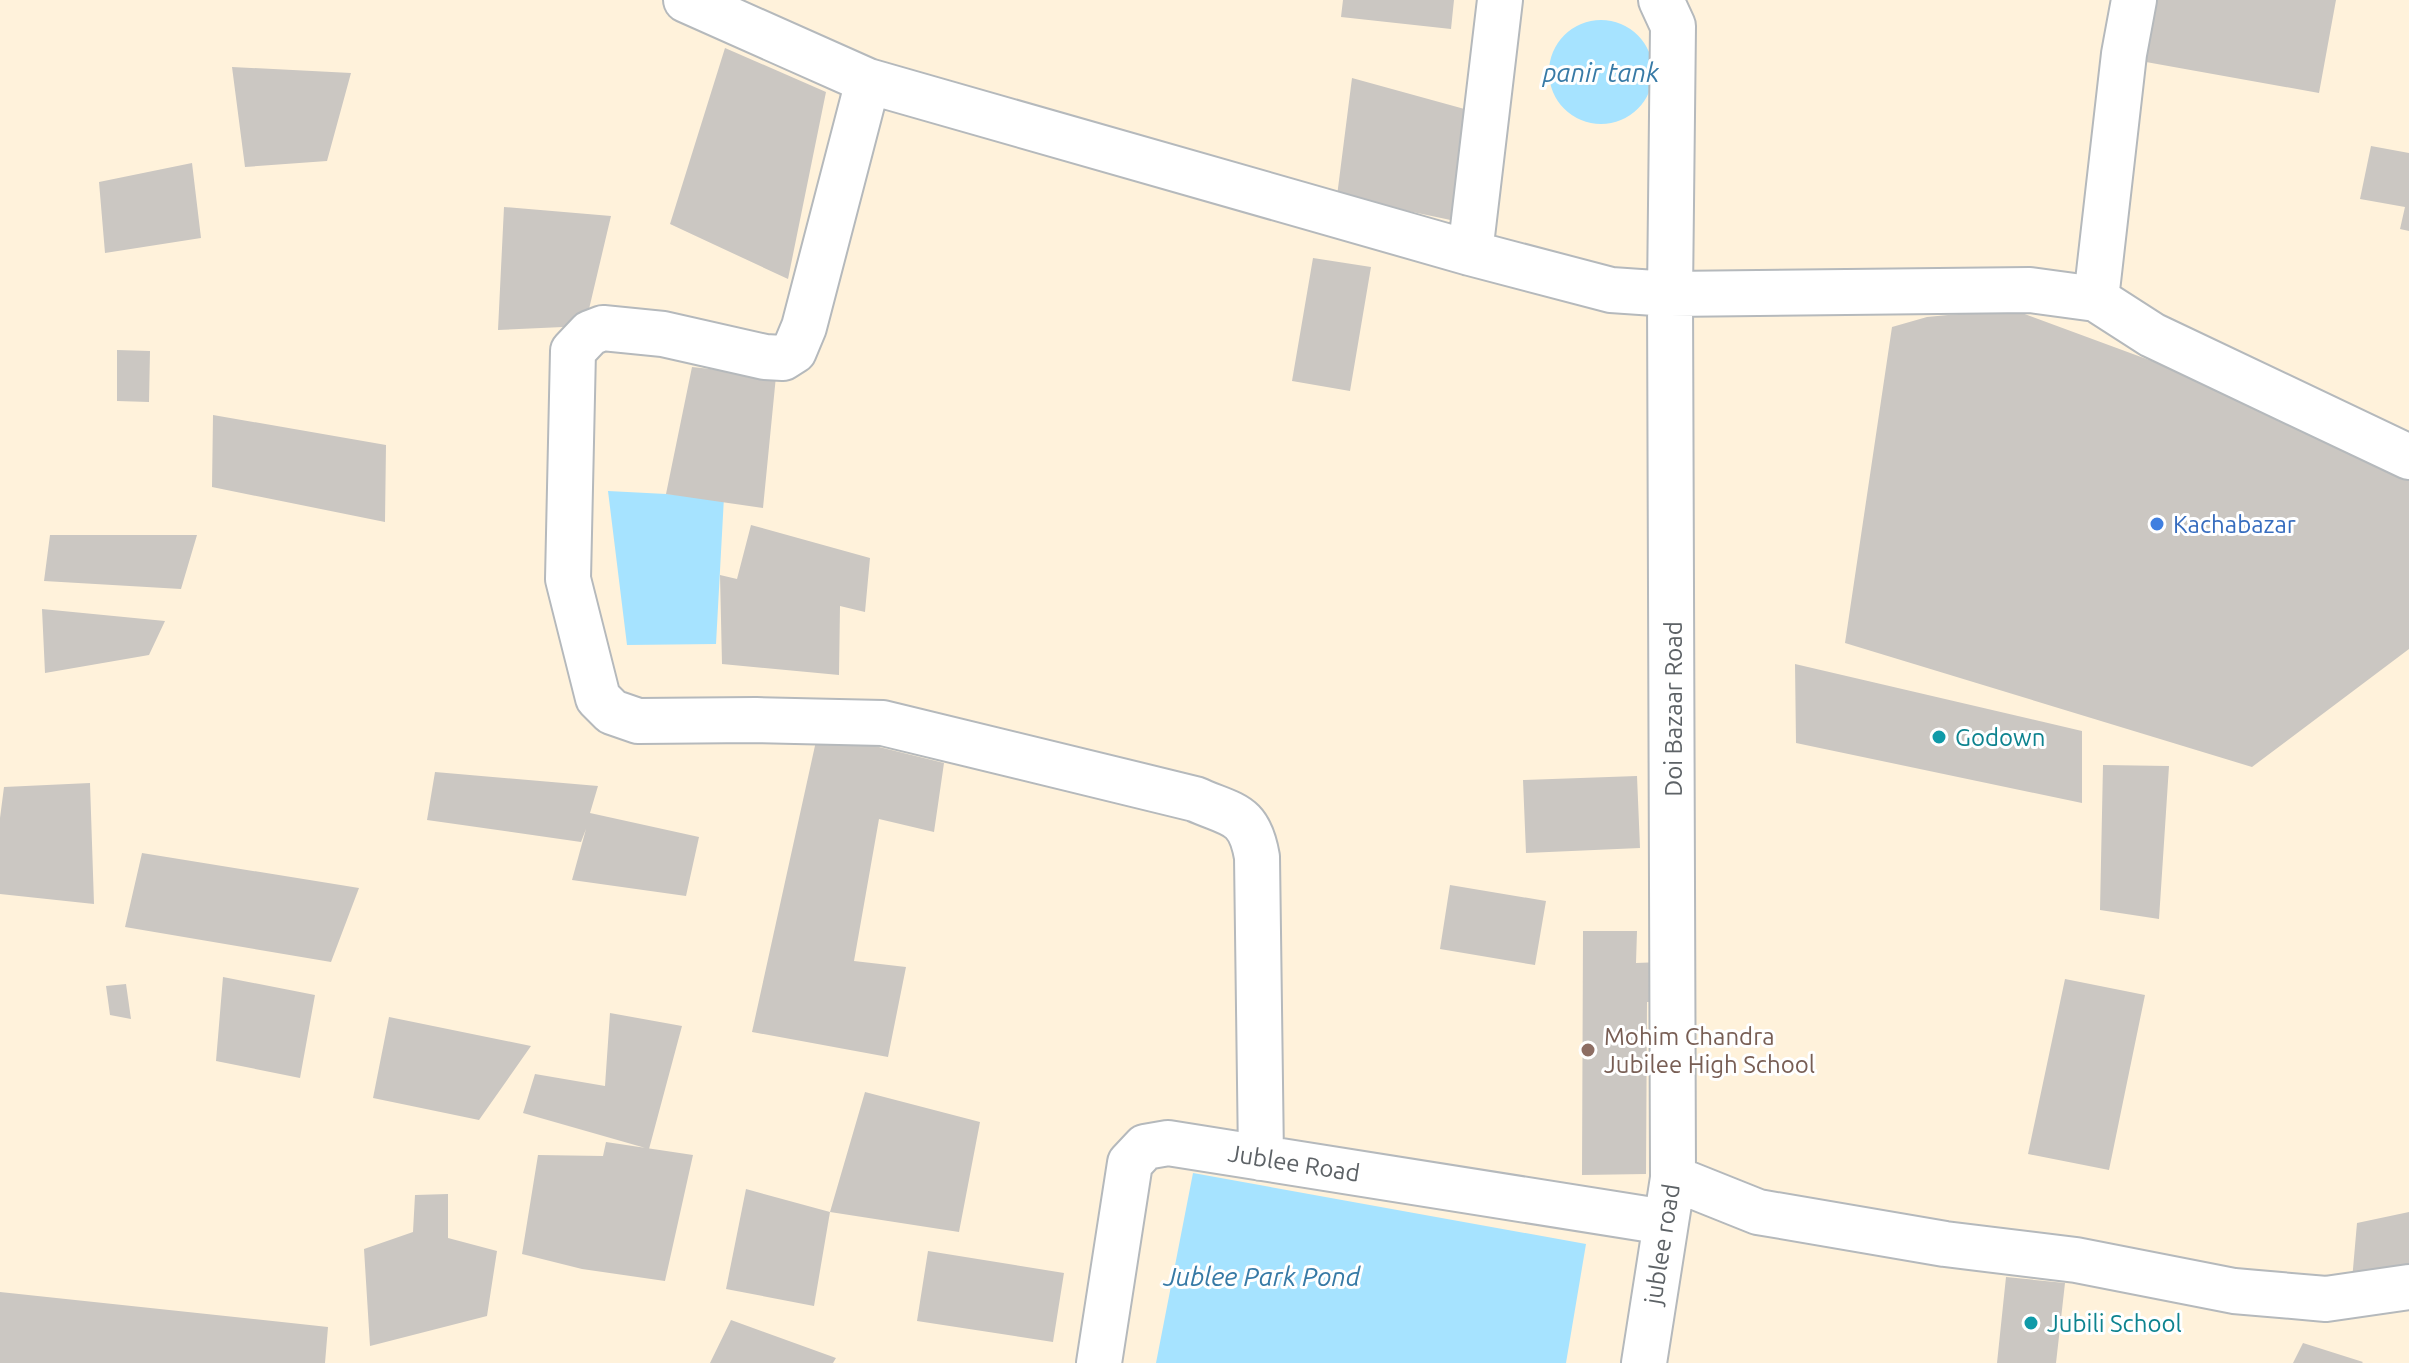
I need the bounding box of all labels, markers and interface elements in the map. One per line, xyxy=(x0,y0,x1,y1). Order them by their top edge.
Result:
water label: panir tank xyxy=(1542,58,1660,87)
place label: Kachabazar xyxy=(2173,511,2296,538)
marker: Kachabazar xyxy=(2148,515,2166,533)
street label: Doi Bazaar Road xyxy=(1660,621,1687,797)
place label: Godown xyxy=(1955,724,2045,751)
marker: Godown xyxy=(1930,728,1948,746)
place label: Mohim Chandra Jubilee High School xyxy=(1604,1023,1815,1078)
marker: Mohim Chandra Jubilee High School xyxy=(1579,1041,1597,1059)
street label: Jublee Road xyxy=(1226,1139,1362,1187)
street label: jublee road xyxy=(1639,1182,1685,1308)
water label: Jublee Park Pond xyxy=(1162,1262,1362,1291)
place label: Jubili School xyxy=(2047,1310,2182,1337)
marker: Jubili School xyxy=(2022,1314,2040,1332)

